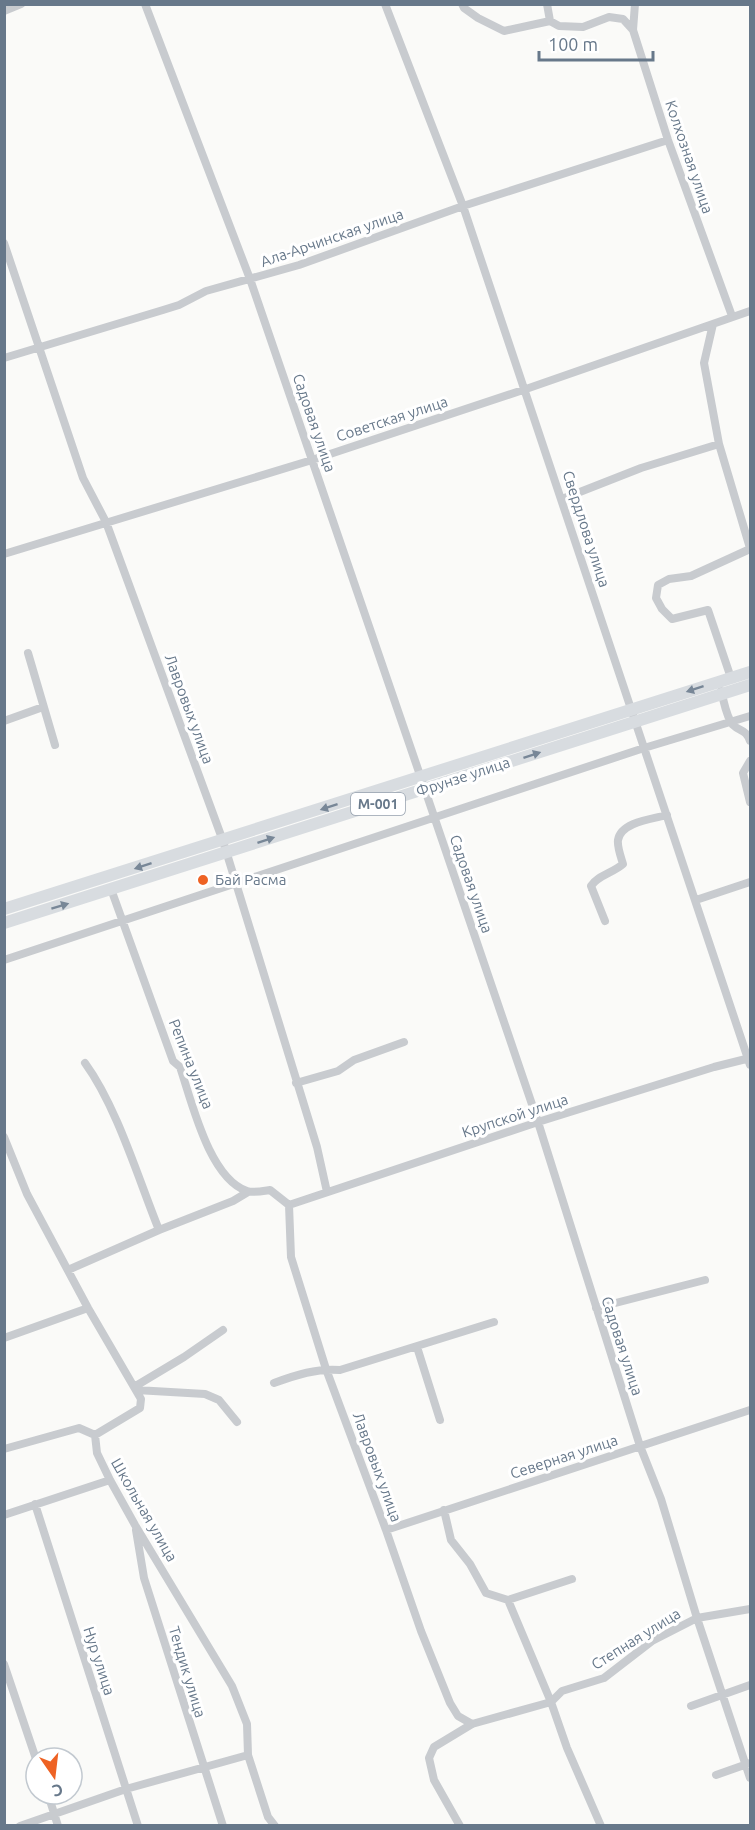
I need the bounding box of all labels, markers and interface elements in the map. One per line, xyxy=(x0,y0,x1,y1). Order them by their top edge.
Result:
scale bar xyxy=(539,24,653,62)
text: 100 m xyxy=(548,34,598,54)
street label: Колхозная улица xyxy=(662,98,717,216)
street label: Ала-Арчинская улица xyxy=(258,205,405,270)
street label: Садовая улица xyxy=(290,371,339,474)
street label: Советская улица xyxy=(334,392,450,445)
street label: Свердлова улица xyxy=(560,468,613,589)
street label: Лавровых улица xyxy=(162,652,217,766)
one-way arrow xyxy=(686,685,704,695)
one-way arrow xyxy=(523,750,541,759)
street label: Фрунзе улица xyxy=(414,753,512,800)
road number: M-001 xyxy=(351,793,405,815)
one-way arrow xyxy=(320,803,338,812)
street label: Садовая улица xyxy=(447,832,496,935)
one-way arrow xyxy=(257,835,275,844)
one-way arrow xyxy=(134,862,152,871)
place label: Бай Расма xyxy=(215,871,286,888)
marker: Бай Расма xyxy=(196,873,210,887)
one-way arrow xyxy=(51,901,69,910)
street label: Репина улица xyxy=(166,1016,217,1111)
street label: Крупской улица xyxy=(460,1090,570,1141)
street label: Садовая улица xyxy=(598,1294,646,1397)
street label: Лавровых улица xyxy=(350,1410,405,1524)
street label: Северная улица xyxy=(508,1431,620,1482)
street label: Школьная улица xyxy=(108,1455,181,1564)
street label: Степная улица xyxy=(588,1604,683,1673)
street label: Нур улица xyxy=(80,1624,119,1697)
street label: Тендик улица xyxy=(166,1624,209,1720)
north arrow xyxy=(24,1746,84,1806)
text: С xyxy=(50,1781,65,1801)

